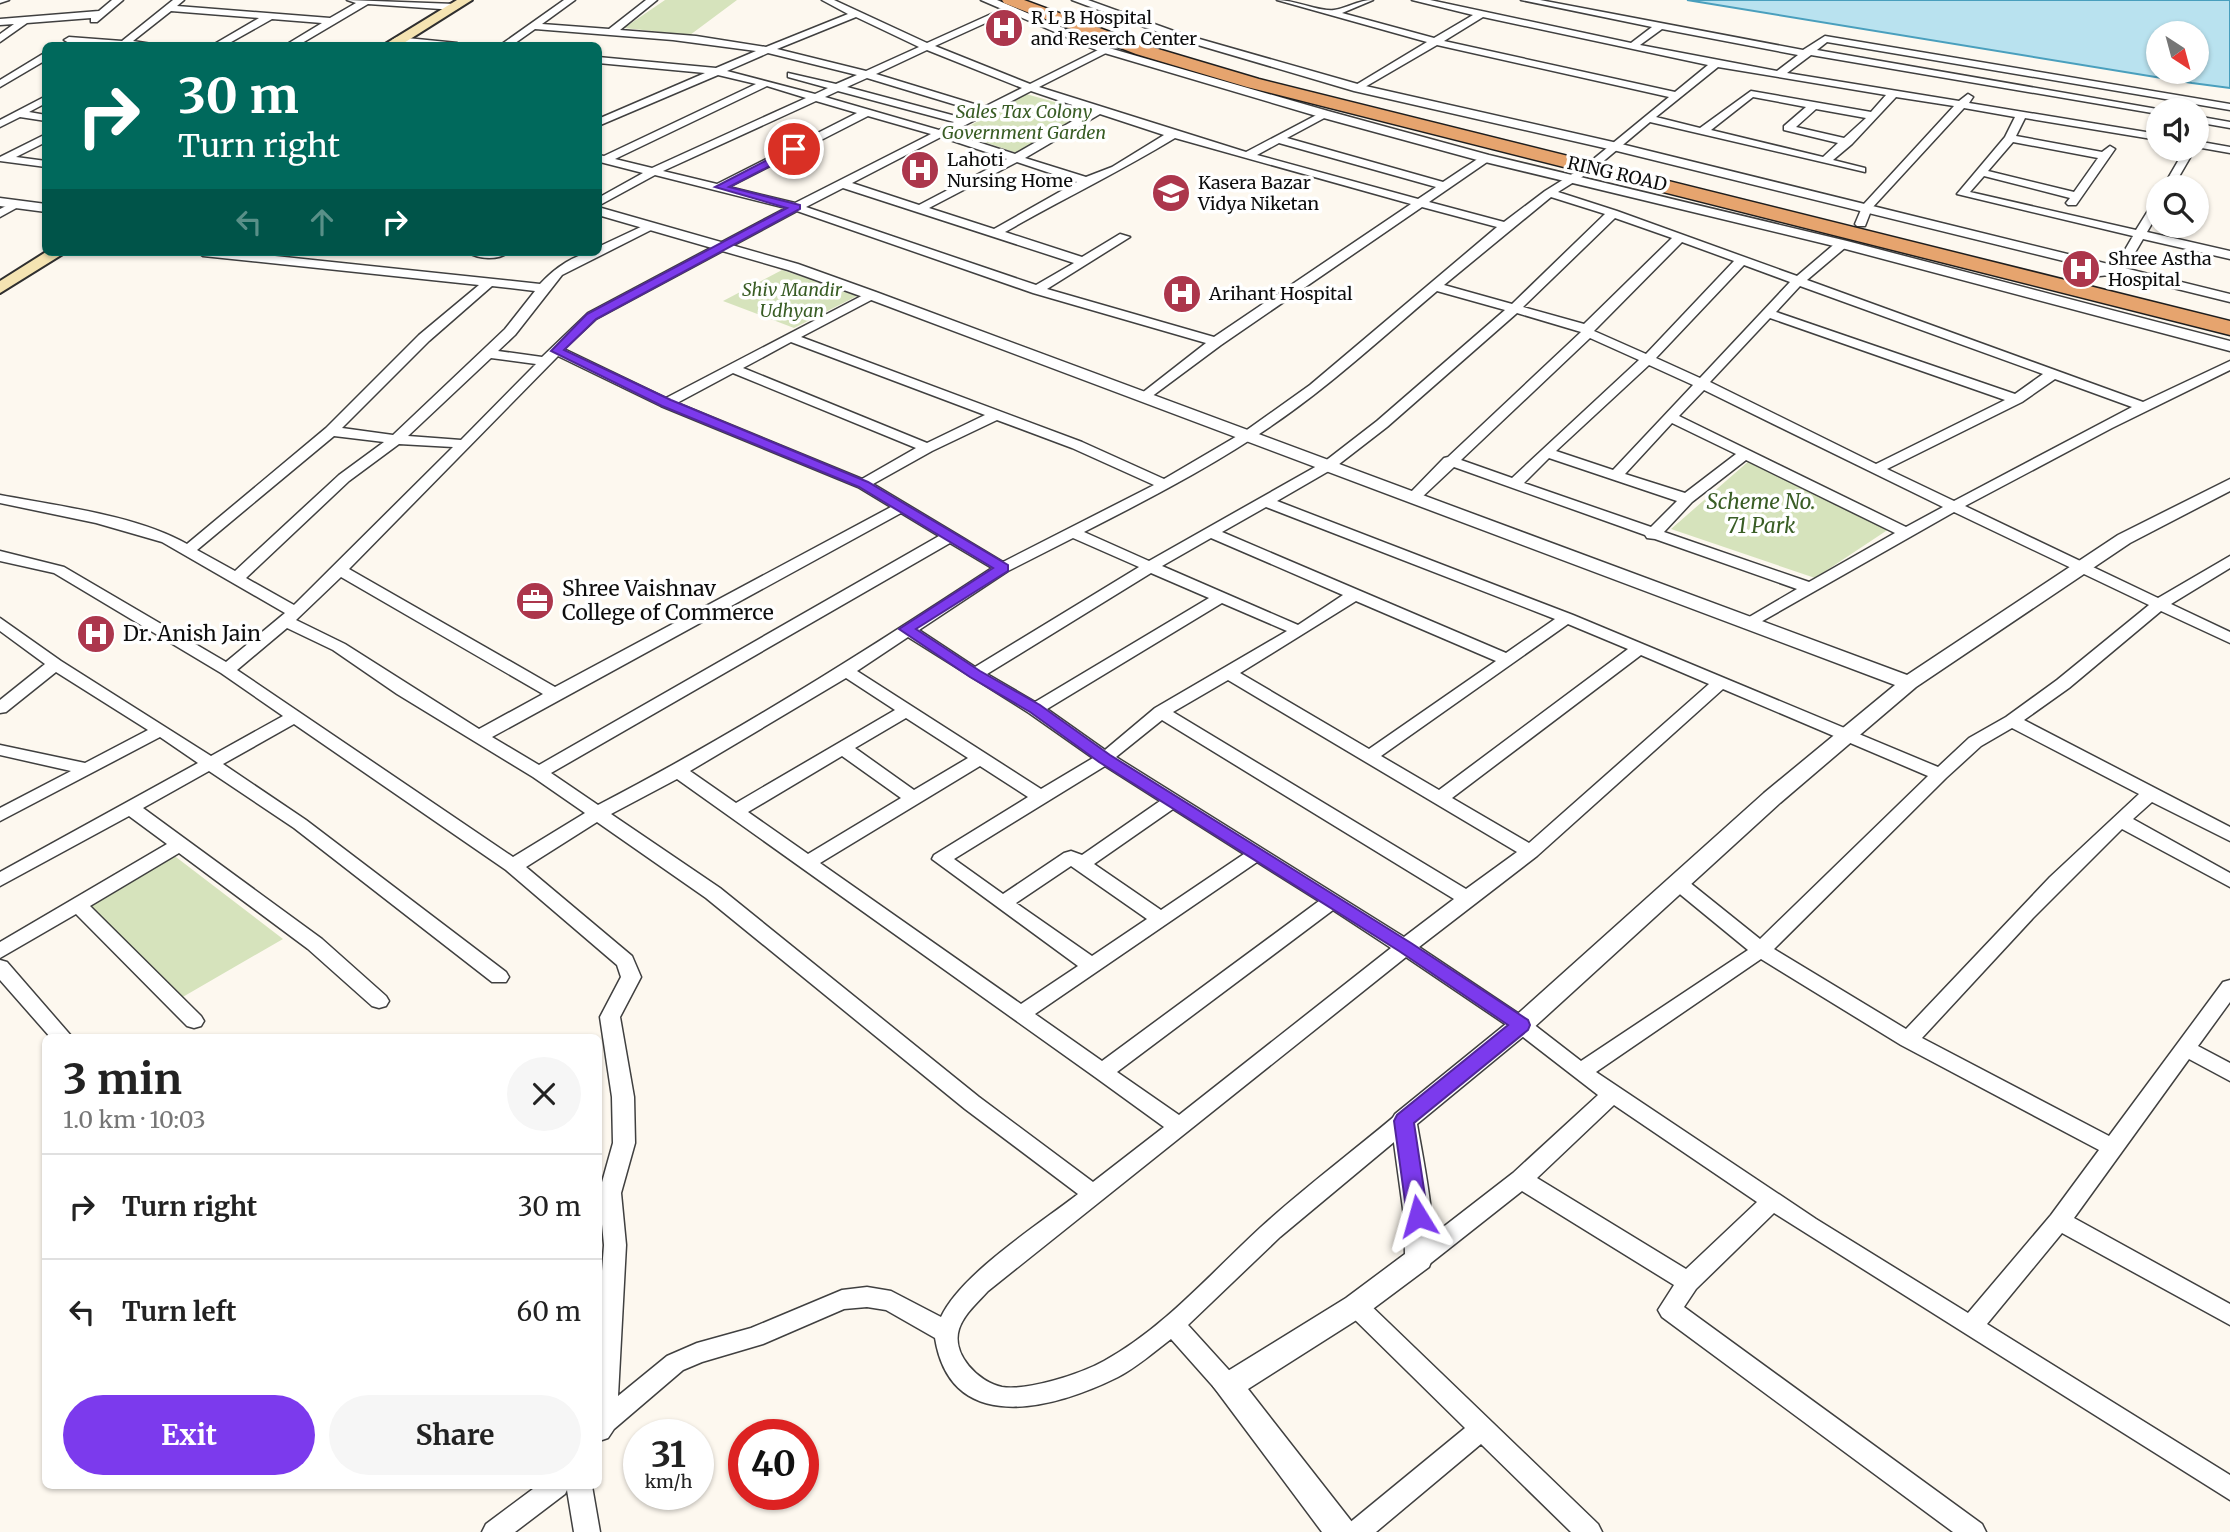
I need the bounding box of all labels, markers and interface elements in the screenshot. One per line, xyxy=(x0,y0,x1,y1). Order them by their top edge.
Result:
place label: R L B Hospital and Reserch Center xyxy=(1031,6,1197,50)
hospital icon: R L B Hospital and Reserch Center xyxy=(983,7,1025,49)
north arrow xyxy=(2146,21,2208,84)
map controls xyxy=(2146,21,2209,238)
text: 30 m xyxy=(178,65,299,126)
icon: right xyxy=(63,70,154,161)
button: sound xyxy=(2146,98,2209,161)
park label: Sales Tax Colony Government Garden xyxy=(942,100,1106,144)
pin xyxy=(764,119,824,179)
text: Turn right xyxy=(178,126,340,166)
icon: arrive xyxy=(775,130,813,168)
place label: Lahoti Nursing Home xyxy=(947,148,1073,192)
hospital icon: Lahoti Nursing Home xyxy=(899,149,941,191)
street label: RING ROAD xyxy=(1565,151,1669,196)
place label: Kasera Bazar Vidya Niketan xyxy=(1197,171,1319,215)
school or university icon: Kasera Bazar Vidya Niketan xyxy=(1150,172,1192,214)
button: search xyxy=(2146,175,2209,238)
icon: left xyxy=(230,203,268,241)
icon: ahead xyxy=(303,203,341,241)
icon: right xyxy=(376,203,414,241)
place label: Shree Astha Hospital xyxy=(2108,247,2212,291)
hospital icon: Shree Astha Hospital xyxy=(2060,248,2102,290)
hospital icon: Arihant Hospital xyxy=(1161,273,1203,315)
park label: Shiv Mandir Udhyan xyxy=(742,278,843,322)
place label: Arihant Hospital xyxy=(1208,282,1353,305)
park label: Scheme No. 71 Park xyxy=(1706,488,1816,539)
place label: Shree Vaishnav College of Commerce xyxy=(562,575,774,626)
office icon: Shree Vaishnav College of Commerce xyxy=(514,580,556,622)
hospital icon: Dr. Anish Jain xyxy=(75,613,117,655)
place label: Dr. Anish Jain xyxy=(123,620,261,647)
text: 3 min xyxy=(63,1053,182,1105)
button: close xyxy=(507,1057,581,1131)
text: 1.0 km · 10:03 xyxy=(63,1105,206,1134)
position arrow xyxy=(1381,1179,1455,1253)
icon: right xyxy=(63,1188,101,1226)
text: Turn right xyxy=(122,1190,257,1223)
text: 30 m xyxy=(518,1190,581,1223)
icon: left xyxy=(63,1293,101,1331)
text: Turn left xyxy=(122,1295,236,1328)
text: 60 m xyxy=(517,1295,581,1328)
button: Exit xyxy=(63,1395,315,1475)
button: Share xyxy=(329,1395,581,1475)
speed limit sign: 40 xyxy=(728,1419,819,1510)
text: 31 xyxy=(651,1433,686,1477)
text: km/h xyxy=(645,1470,692,1493)

